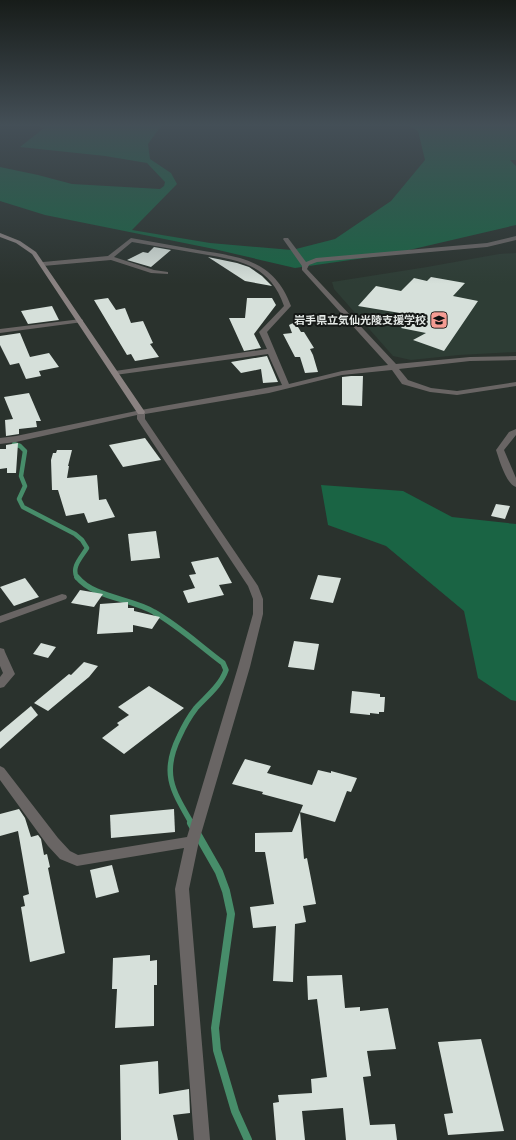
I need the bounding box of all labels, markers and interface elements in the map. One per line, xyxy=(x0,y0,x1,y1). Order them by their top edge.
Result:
school or university icon: 岩手県立気仙光陵支援学校 xyxy=(429,310,449,330)
place label: 岩手県立気仙光陵支援学校 xyxy=(294,314,426,327)

